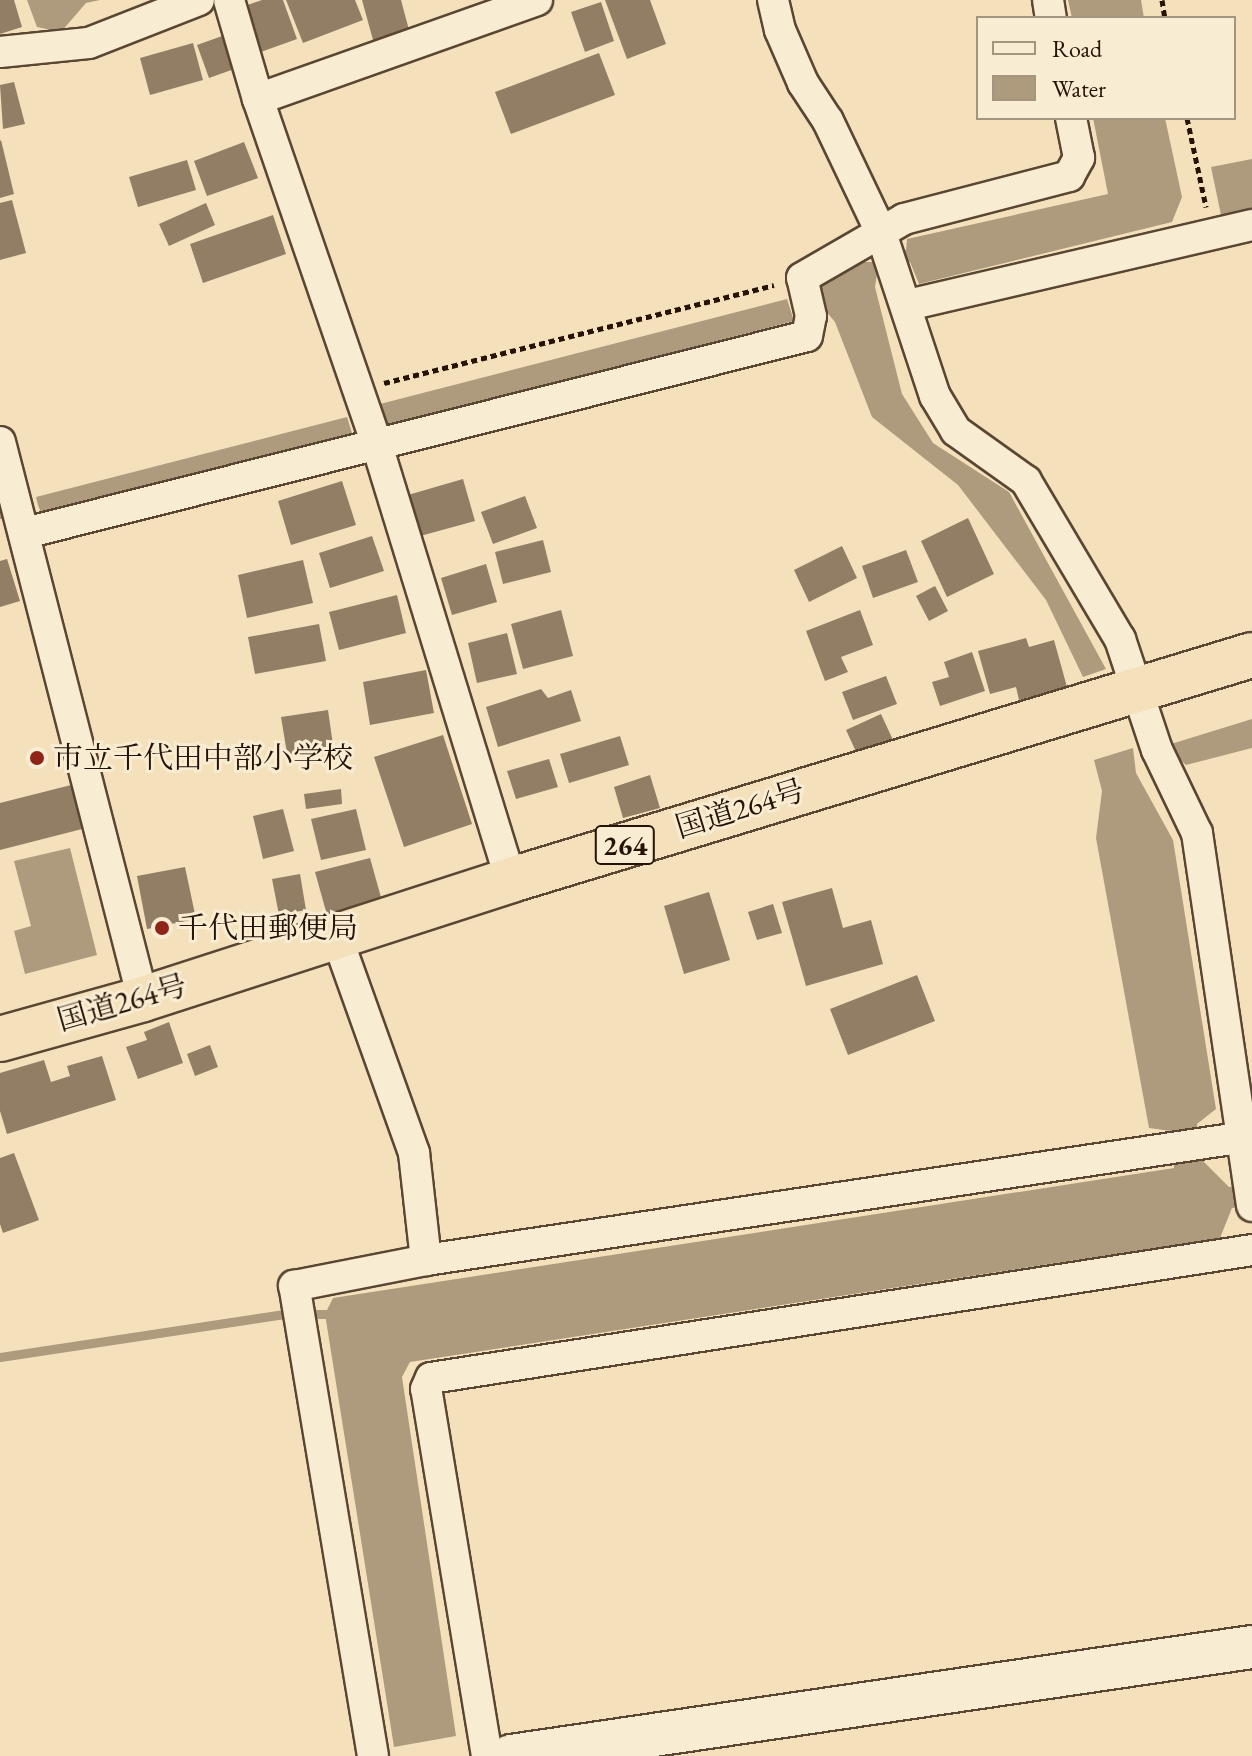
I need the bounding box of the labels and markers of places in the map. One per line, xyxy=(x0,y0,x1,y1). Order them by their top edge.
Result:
place label: 市立千代田中部小学校 xyxy=(53,740,353,776)
marker: 市立千代田中部小学校 xyxy=(28,749,46,767)
place label: 千代田郵便局 xyxy=(178,910,358,946)
marker: 千代田郵便局 xyxy=(153,919,171,937)

